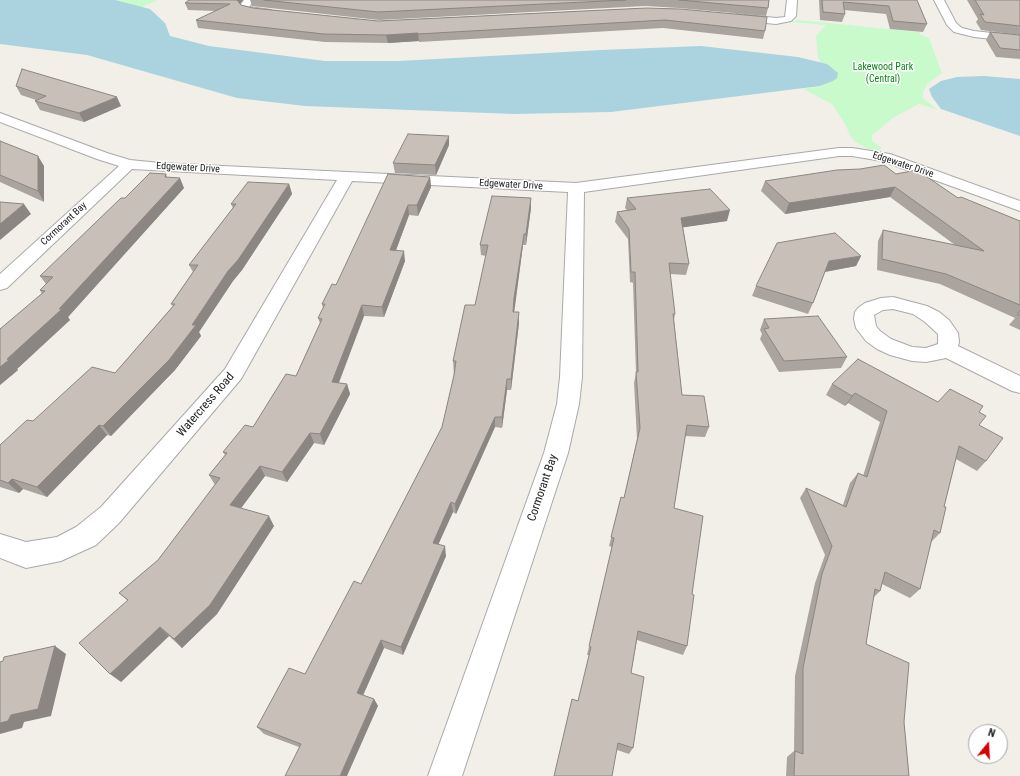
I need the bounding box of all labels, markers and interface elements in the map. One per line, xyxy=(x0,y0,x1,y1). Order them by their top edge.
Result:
park label: Lakewood Park (Central) xyxy=(853,61,913,84)
street label: Edgewater Drive xyxy=(871,149,935,181)
street label: Edgewater Drive xyxy=(156,160,220,176)
street label: Edgewater Drive xyxy=(479,177,543,193)
street label: Cormorant Bay xyxy=(39,200,89,248)
street label: Watercress Road xyxy=(174,370,238,440)
street label: Cormorant Bay xyxy=(525,453,561,523)
north arrow xyxy=(968,724,1008,764)
text: N xyxy=(986,726,997,740)

